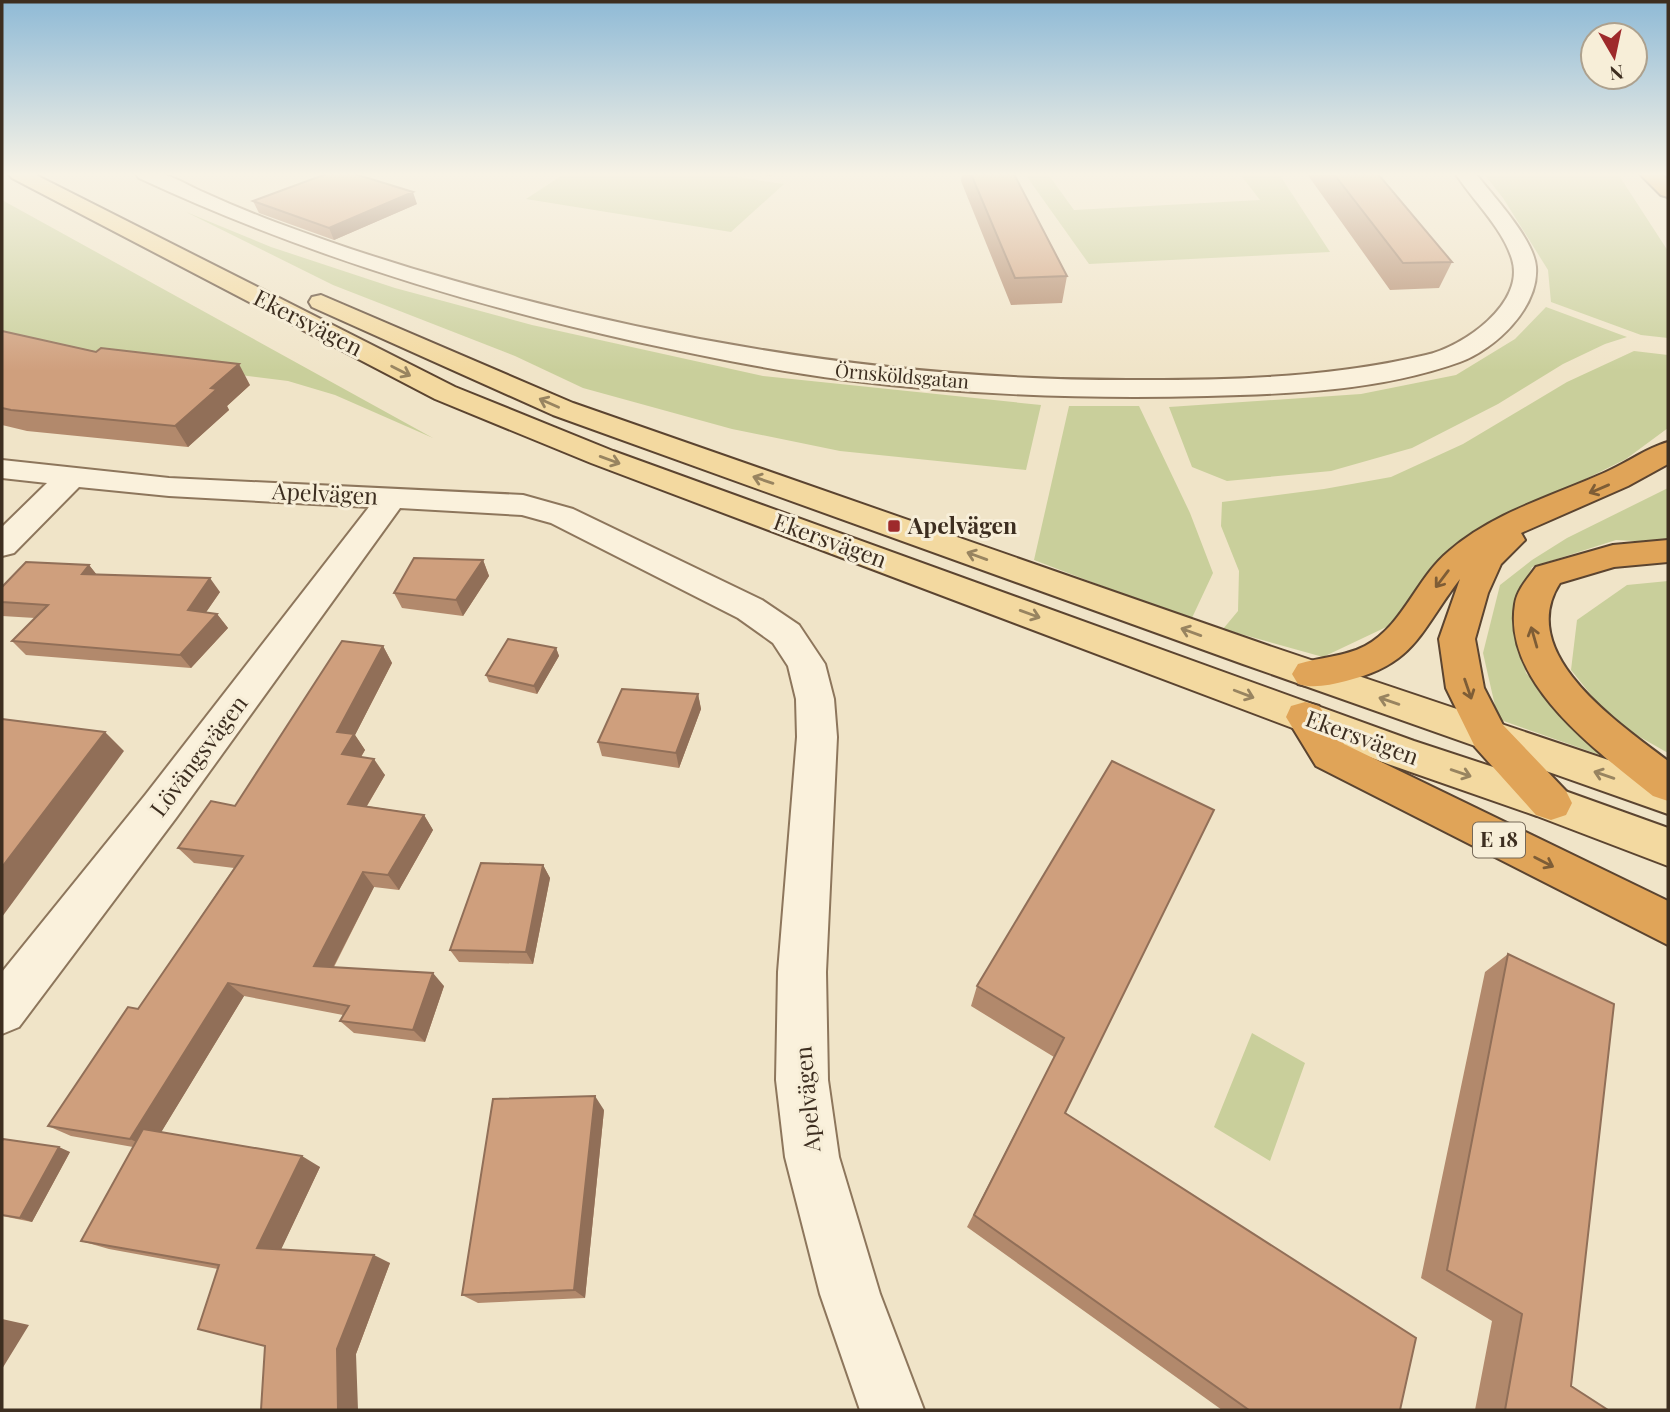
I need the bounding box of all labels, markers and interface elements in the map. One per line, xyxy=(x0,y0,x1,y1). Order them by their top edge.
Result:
north arrow xyxy=(1579,21,1649,91)
text: N xyxy=(1608,60,1626,88)
street label: Ekersvägen xyxy=(249,281,369,362)
street label: Örnsköldsgatan xyxy=(834,356,971,394)
one-way arrow xyxy=(390,364,410,378)
one-way arrow xyxy=(538,396,560,409)
one-way arrow xyxy=(598,454,620,467)
one-way arrow xyxy=(752,473,774,485)
street label: Apelvägen xyxy=(270,474,379,511)
one-way arrow xyxy=(1588,483,1610,496)
street label: Ekersvägen xyxy=(770,505,892,574)
place label: Apelvägen xyxy=(907,509,1017,540)
marker: Apelvägen xyxy=(886,518,902,534)
one-way arrow xyxy=(966,549,988,562)
one-way arrow xyxy=(1435,570,1450,588)
one-way arrow xyxy=(1019,609,1041,622)
one-way arrow xyxy=(1181,625,1203,637)
one-way arrow xyxy=(1526,626,1539,648)
one-way arrow xyxy=(1463,678,1475,700)
street label: Lövängsvägen xyxy=(142,688,254,822)
one-way arrow xyxy=(1232,688,1254,701)
one-way arrow xyxy=(1378,694,1400,706)
street label: Ekersvägen xyxy=(1302,702,1424,771)
one-way arrow xyxy=(1450,768,1472,780)
one-way arrow xyxy=(1593,768,1615,780)
road number: E 18 xyxy=(1473,822,1525,858)
one-way arrow xyxy=(1533,856,1554,870)
street label: Apelvägen xyxy=(786,1045,827,1154)

